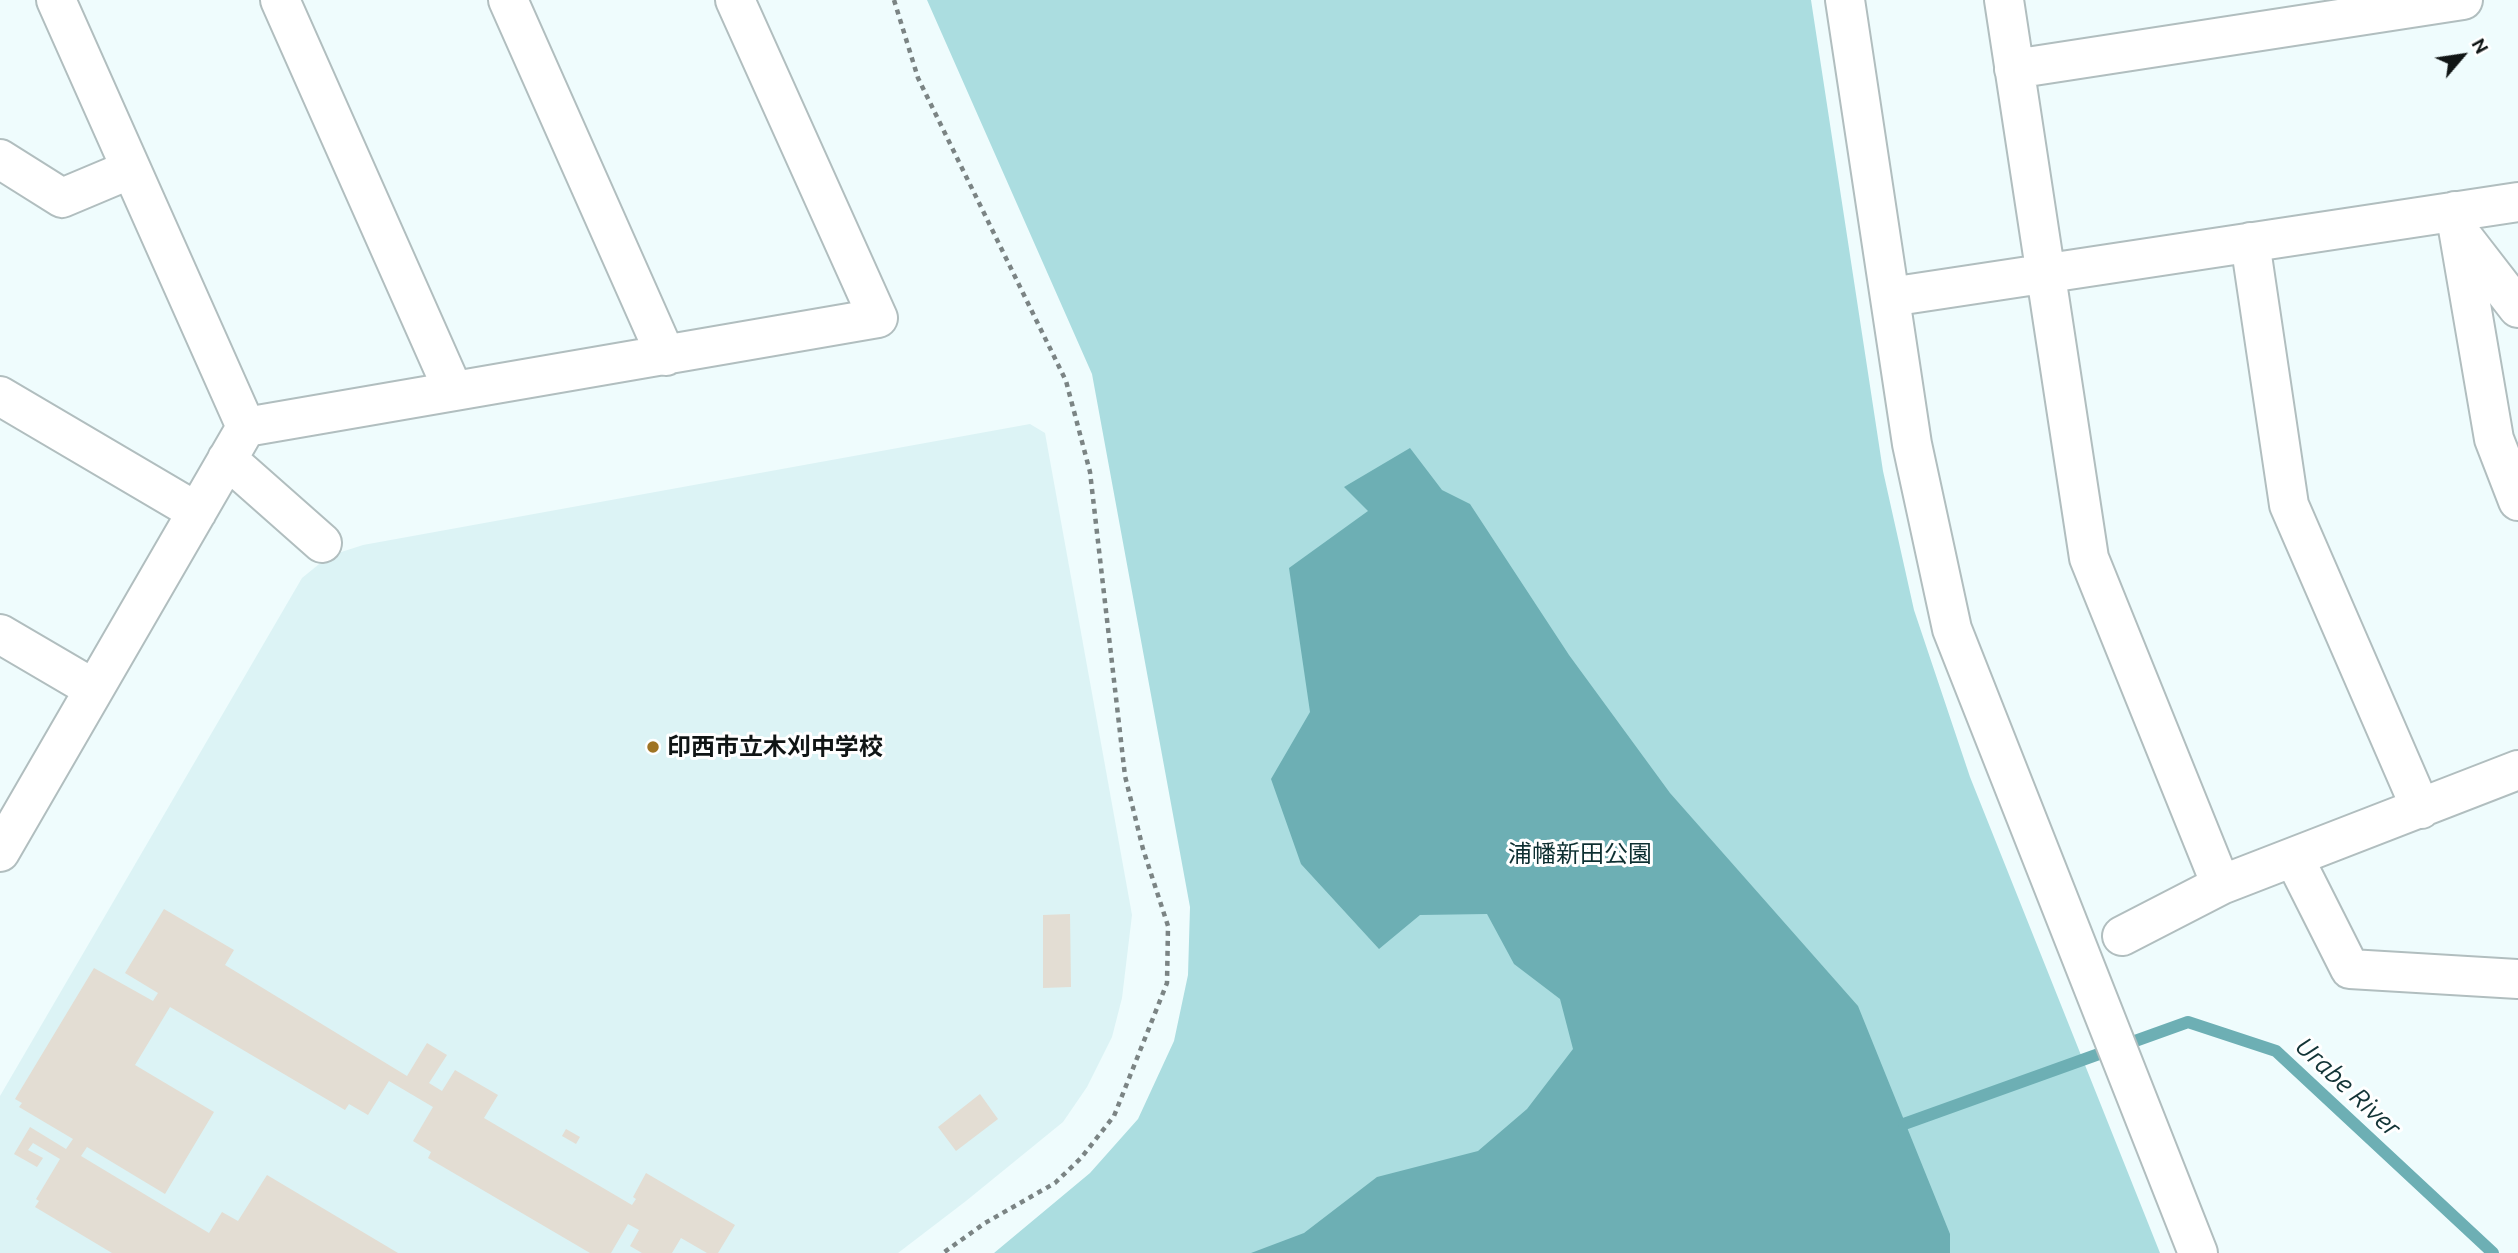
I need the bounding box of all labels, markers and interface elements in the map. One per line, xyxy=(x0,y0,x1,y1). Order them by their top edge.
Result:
north arrow xyxy=(2427,21,2497,91)
text: N xyxy=(2467,34,2493,57)
place label: 印西市立木刈中学校 xyxy=(667,733,883,761)
marker: 印西市立木刈中学校 xyxy=(645,739,661,755)
park label: 浦幡新田公園 xyxy=(1508,840,1652,868)
water label: Urabe River xyxy=(2289,1031,2407,1143)

